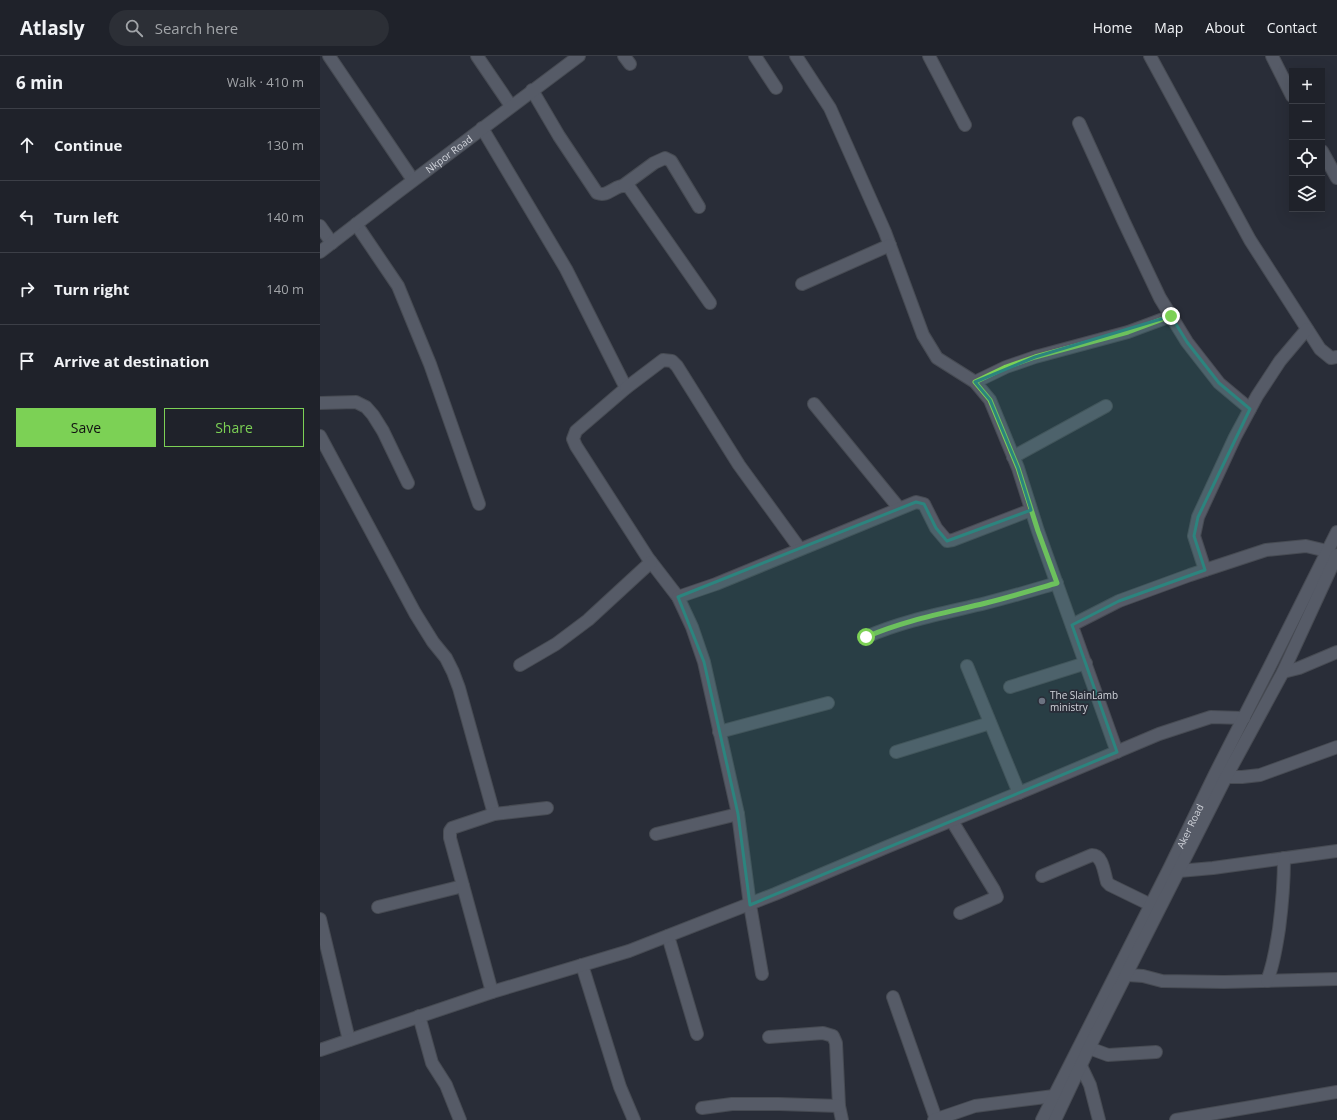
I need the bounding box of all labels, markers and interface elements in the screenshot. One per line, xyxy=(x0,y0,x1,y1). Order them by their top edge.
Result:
search box xyxy=(109,10,389,46)
text: Atlasly xyxy=(20,15,85,41)
icon: search xyxy=(123,17,145,39)
text: Search here xyxy=(155,18,238,38)
text: Home xyxy=(1093,18,1132,37)
text: Map xyxy=(1154,18,1183,37)
text: About xyxy=(1205,18,1245,37)
text: Contact xyxy=(1267,18,1317,37)
map controls xyxy=(1289,68,1325,212)
button: + xyxy=(1289,68,1325,104)
text: 6 min xyxy=(16,71,63,94)
text: Walk · 410 m xyxy=(227,73,304,91)
button: − xyxy=(1289,104,1325,140)
street label: Nkpor Road xyxy=(422,132,475,176)
icon: ahead xyxy=(16,134,38,156)
text: Continue xyxy=(54,135,122,155)
text: 130 m xyxy=(266,136,304,154)
button: locate xyxy=(1289,140,1325,176)
button: layers xyxy=(1289,176,1325,212)
icon: left xyxy=(16,206,38,228)
text: Turn left xyxy=(54,207,119,227)
text: 140 m xyxy=(266,208,304,226)
icon: right xyxy=(16,278,38,300)
text: Turn right xyxy=(54,279,129,299)
text: 140 m xyxy=(266,280,304,298)
route end xyxy=(1162,307,1180,325)
icon: arrive xyxy=(16,350,38,372)
text: Arrive at destination xyxy=(54,351,209,371)
button: Save xyxy=(16,408,156,447)
button: Share xyxy=(164,408,304,447)
route start xyxy=(857,628,875,646)
place label: The SlainLamb ministry xyxy=(1050,688,1118,714)
marker: The SlainLamb ministry xyxy=(1037,696,1047,706)
street label: Aker Road xyxy=(1173,802,1207,851)

